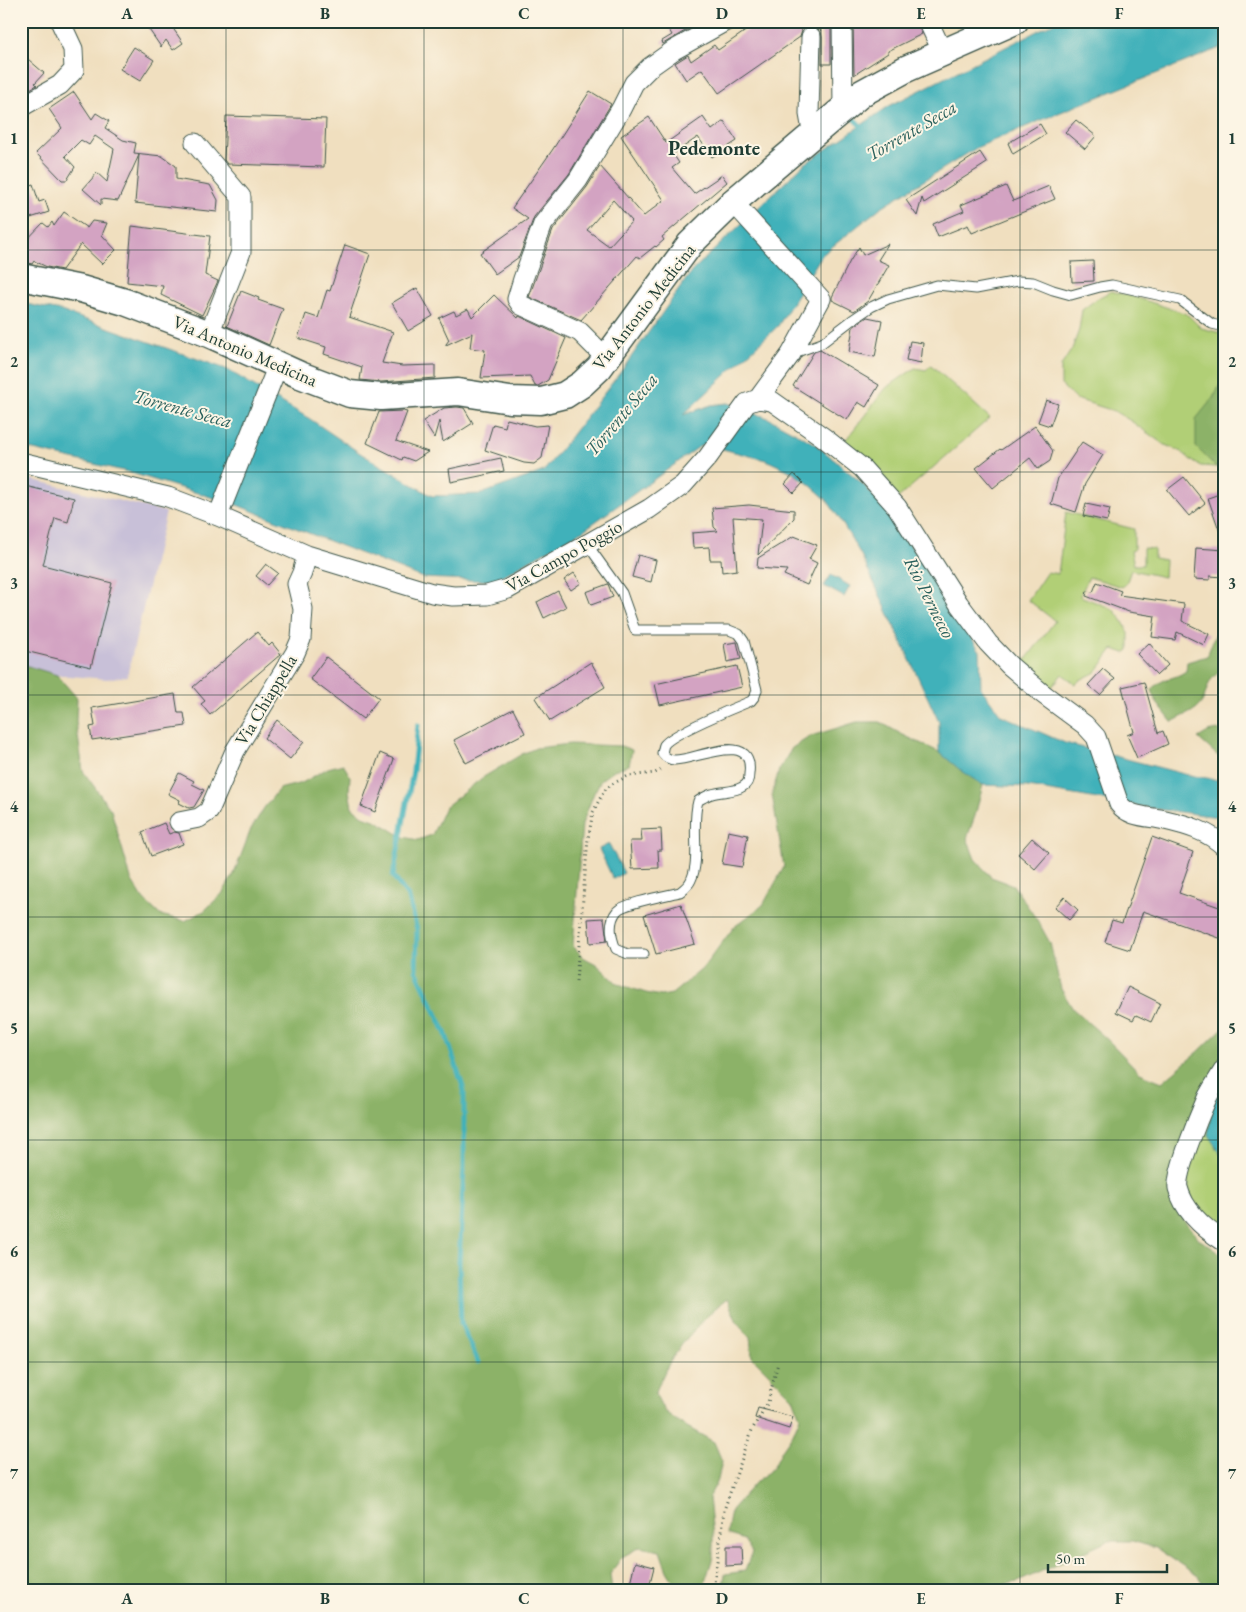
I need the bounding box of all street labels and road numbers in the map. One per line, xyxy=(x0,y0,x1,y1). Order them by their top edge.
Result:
street label: Via Antonio Medicina xyxy=(587,238,701,375)
street label: Via Antonio Medicina xyxy=(170,310,322,392)
street label: Via Campo Poggio xyxy=(501,514,626,597)
street label: Via Chiappella xyxy=(229,649,302,749)

